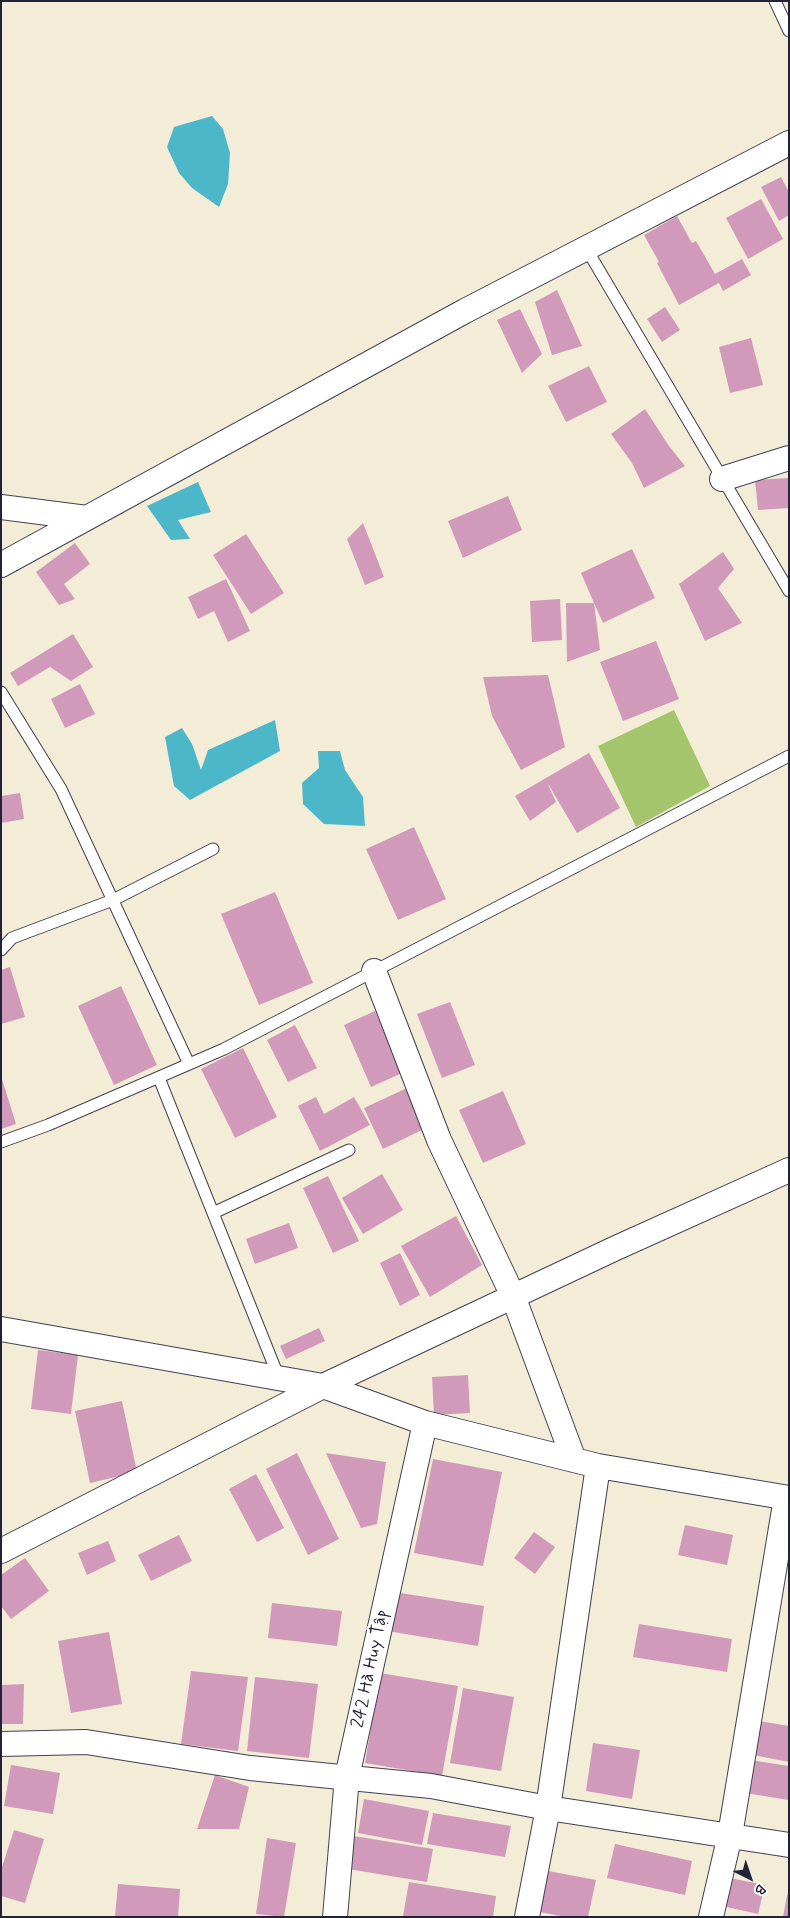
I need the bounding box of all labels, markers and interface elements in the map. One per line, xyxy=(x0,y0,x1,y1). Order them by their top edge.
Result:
street label: 242 Hà Huy Tập xyxy=(348,1608,394,1730)
north arrow xyxy=(725,1853,775,1903)
text: B xyxy=(751,1880,769,1899)

